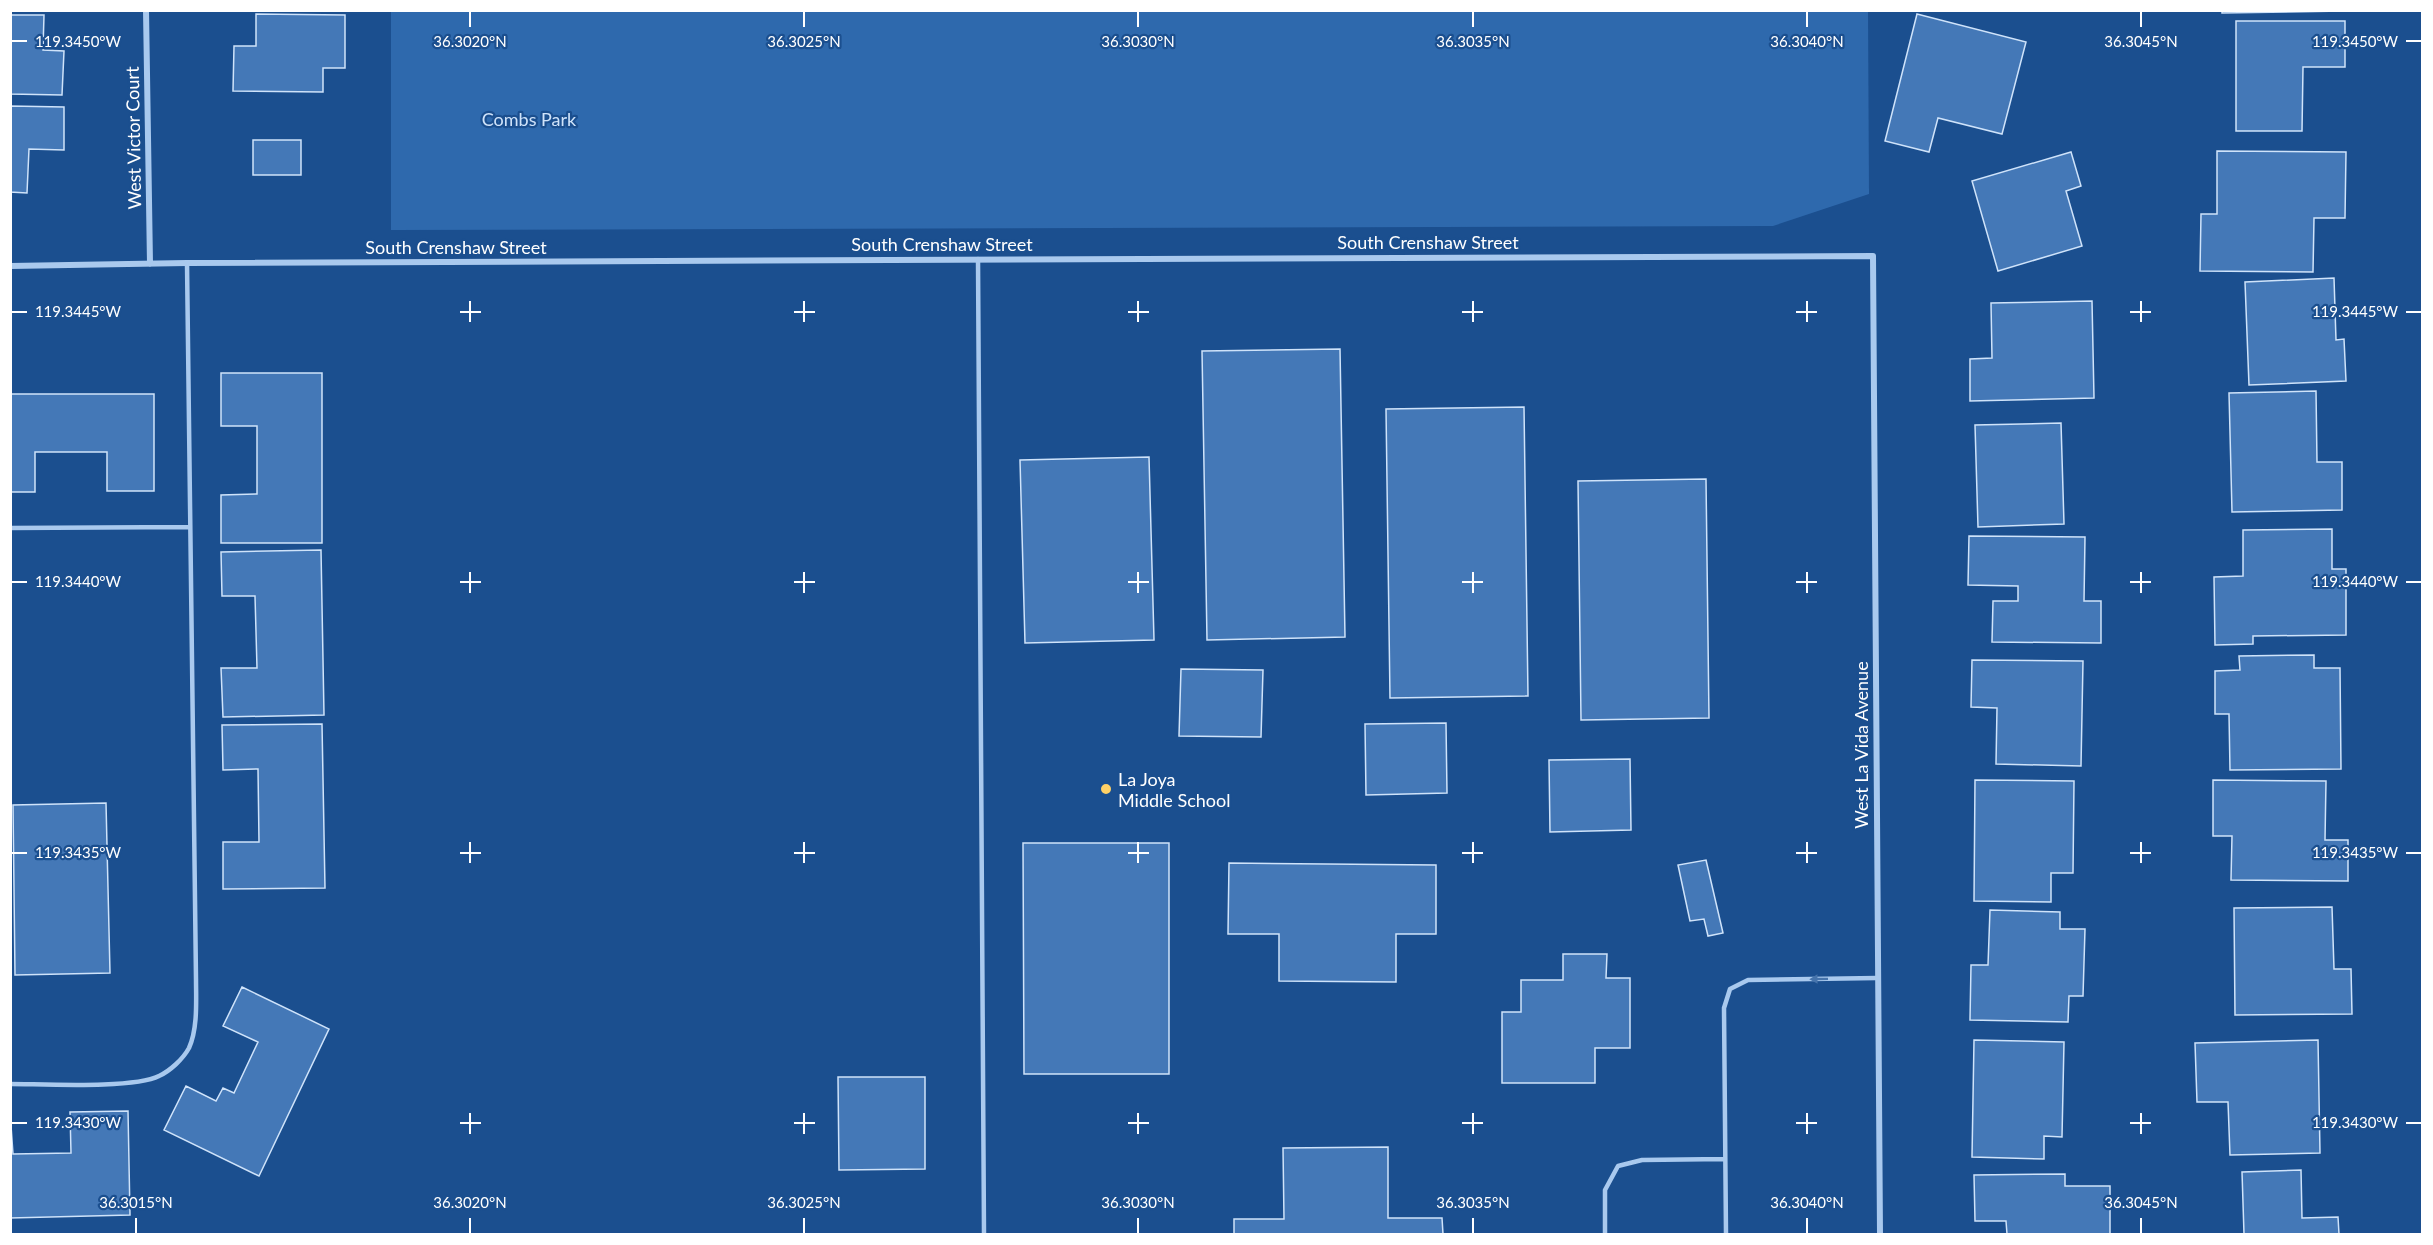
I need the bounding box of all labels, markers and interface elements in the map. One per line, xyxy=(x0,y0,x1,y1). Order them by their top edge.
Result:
text: 119.3450°W xyxy=(35,32,122,50)
text: 36.3020°N xyxy=(433,32,507,50)
text: 36.3025°N xyxy=(767,32,841,50)
text: 36.3030°N xyxy=(1101,32,1175,50)
text: 36.3035°N xyxy=(1436,32,1510,50)
text: 36.3040°N xyxy=(1770,32,1844,50)
text: 36.3045°N xyxy=(2104,32,2178,50)
text: 119.3450°W xyxy=(2312,32,2399,50)
street label: West Victor Court xyxy=(121,66,145,210)
park label: Combs Park xyxy=(482,108,577,130)
street label: South Crenshaw Street xyxy=(1337,231,1519,253)
street label: South Crenshaw Street xyxy=(851,233,1033,255)
street label: South Crenshaw Street xyxy=(365,236,547,258)
text: 119.3445°W xyxy=(35,302,122,320)
text: 119.3445°W xyxy=(2312,302,2399,320)
text: 119.3440°W xyxy=(35,572,122,590)
text: 119.3440°W xyxy=(2312,572,2399,590)
street label: West La Vida Avenue xyxy=(1850,661,1872,829)
place label: La Joya Middle School xyxy=(1118,768,1230,811)
marker: La Joya Middle School xyxy=(1099,782,1113,796)
text: 119.3435°W xyxy=(35,843,122,861)
text: 119.3435°W xyxy=(2312,843,2399,861)
one-way arrow xyxy=(1809,974,1828,984)
text: 119.3430°W xyxy=(35,1113,122,1131)
text: 119.3430°W xyxy=(2312,1113,2399,1131)
text: 36.3015°N xyxy=(99,1193,173,1211)
text: 36.3020°N xyxy=(433,1193,507,1211)
text: 36.3025°N xyxy=(767,1193,841,1211)
text: 36.3030°N xyxy=(1101,1193,1175,1211)
text: 36.3035°N xyxy=(1436,1193,1510,1211)
text: 36.3040°N xyxy=(1770,1193,1844,1211)
text: 36.3045°N xyxy=(2104,1193,2178,1211)

